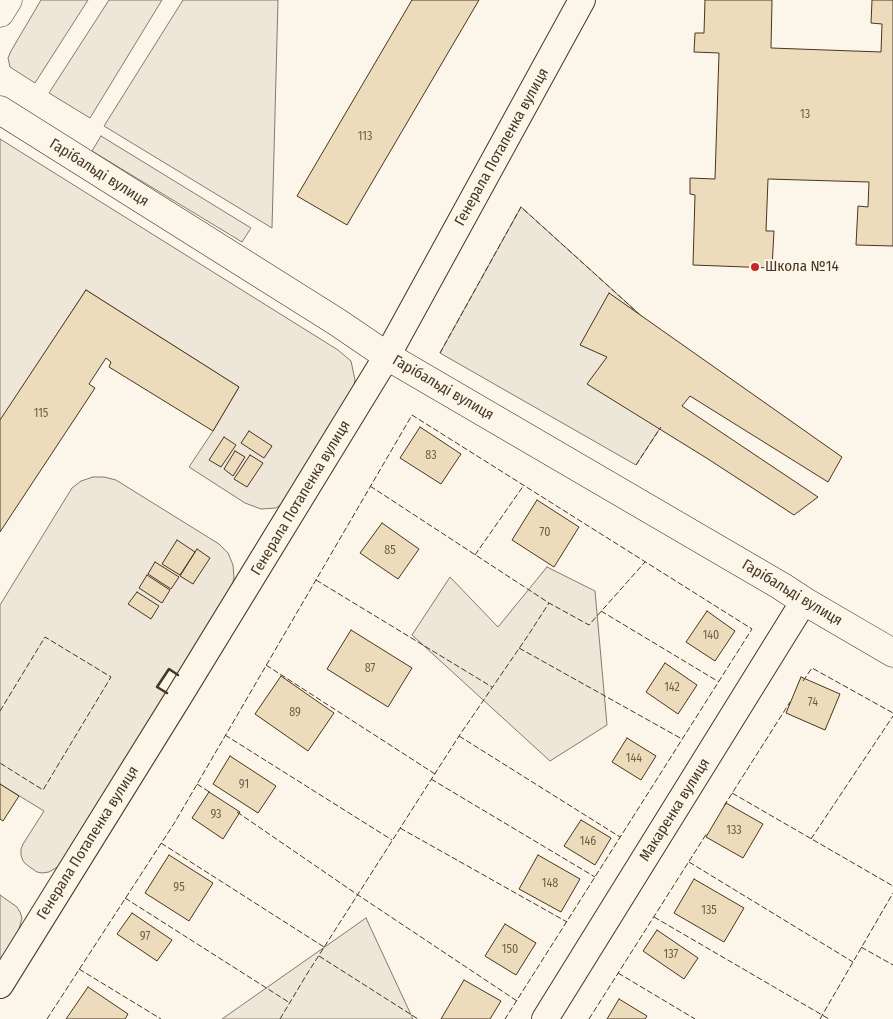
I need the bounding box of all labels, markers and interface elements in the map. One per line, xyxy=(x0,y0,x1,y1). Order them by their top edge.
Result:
street label: Генерала Потапенка вулиця xyxy=(451,65,553,229)
house number: 13 xyxy=(800,108,810,122)
house number: 113 xyxy=(358,130,372,144)
street label: Гарібальді вулиця xyxy=(46,135,152,211)
place label: Школа №14 xyxy=(765,258,839,276)
marker: Школа №14 xyxy=(749,261,761,273)
street label: Гарібальді вулиця xyxy=(389,352,497,424)
house number: 115 xyxy=(34,407,48,421)
street label: Генерала Потапенка вулиця xyxy=(248,417,354,579)
house number: 83 xyxy=(425,449,437,463)
house number: 70 xyxy=(540,526,550,540)
house number: 85 xyxy=(384,544,396,558)
street label: Гарібальді вулиця xyxy=(738,556,846,630)
house number: 140 xyxy=(703,629,719,643)
house number: 87 xyxy=(365,662,375,676)
house number: 142 xyxy=(664,681,680,695)
house number: 74 xyxy=(808,696,818,710)
house number: 89 xyxy=(289,706,301,720)
house number: 144 xyxy=(626,752,642,766)
street label: Макаренка вулиця xyxy=(636,755,714,865)
street label: Генерала Потапенка вулиця xyxy=(33,763,143,923)
house number: 91 xyxy=(239,778,249,792)
house number: 93 xyxy=(210,808,222,822)
house number: 133 xyxy=(726,824,742,838)
house number: 146 xyxy=(580,835,596,849)
house number: 148 xyxy=(542,877,558,891)
house number: 95 xyxy=(173,881,185,895)
house number: 135 xyxy=(701,904,717,918)
house number: 97 xyxy=(140,930,150,944)
house number: 150 xyxy=(502,943,518,957)
house number: 137 xyxy=(664,948,678,962)

